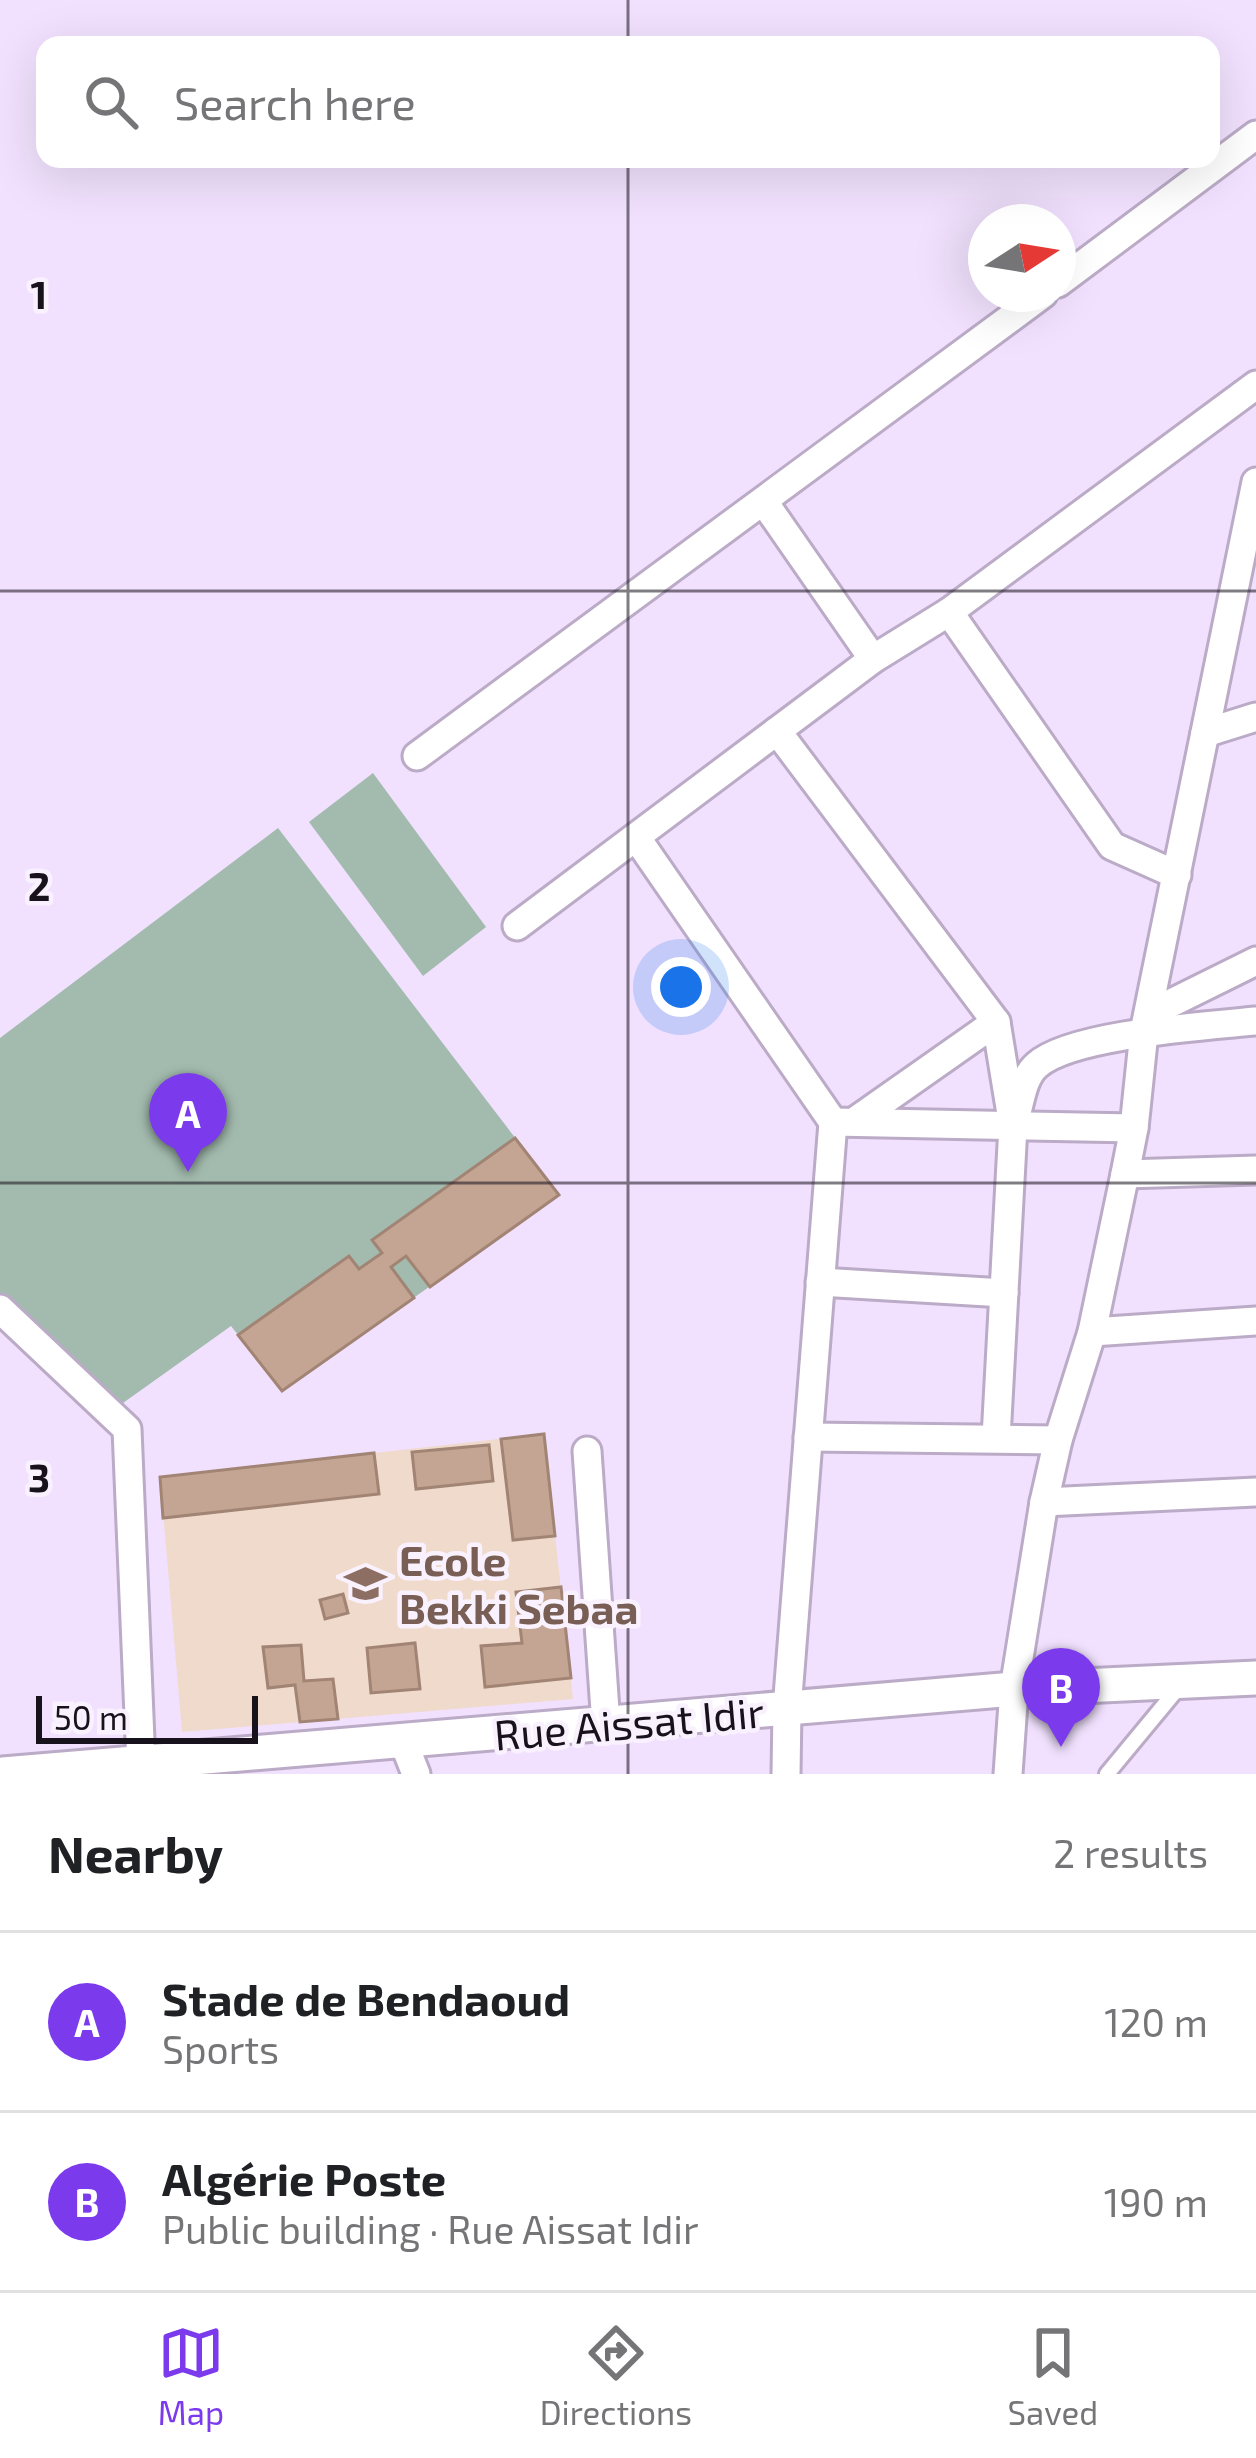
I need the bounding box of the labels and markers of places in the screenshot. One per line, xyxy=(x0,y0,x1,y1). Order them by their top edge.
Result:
pin: A xyxy=(149,1073,227,1172)
place label: Ecole Bekki Sebaa xyxy=(399,1534,638,1632)
school or university icon: Ecole Bekki Sebaa xyxy=(342,1560,388,1606)
pin: B xyxy=(1022,1648,1100,1747)

